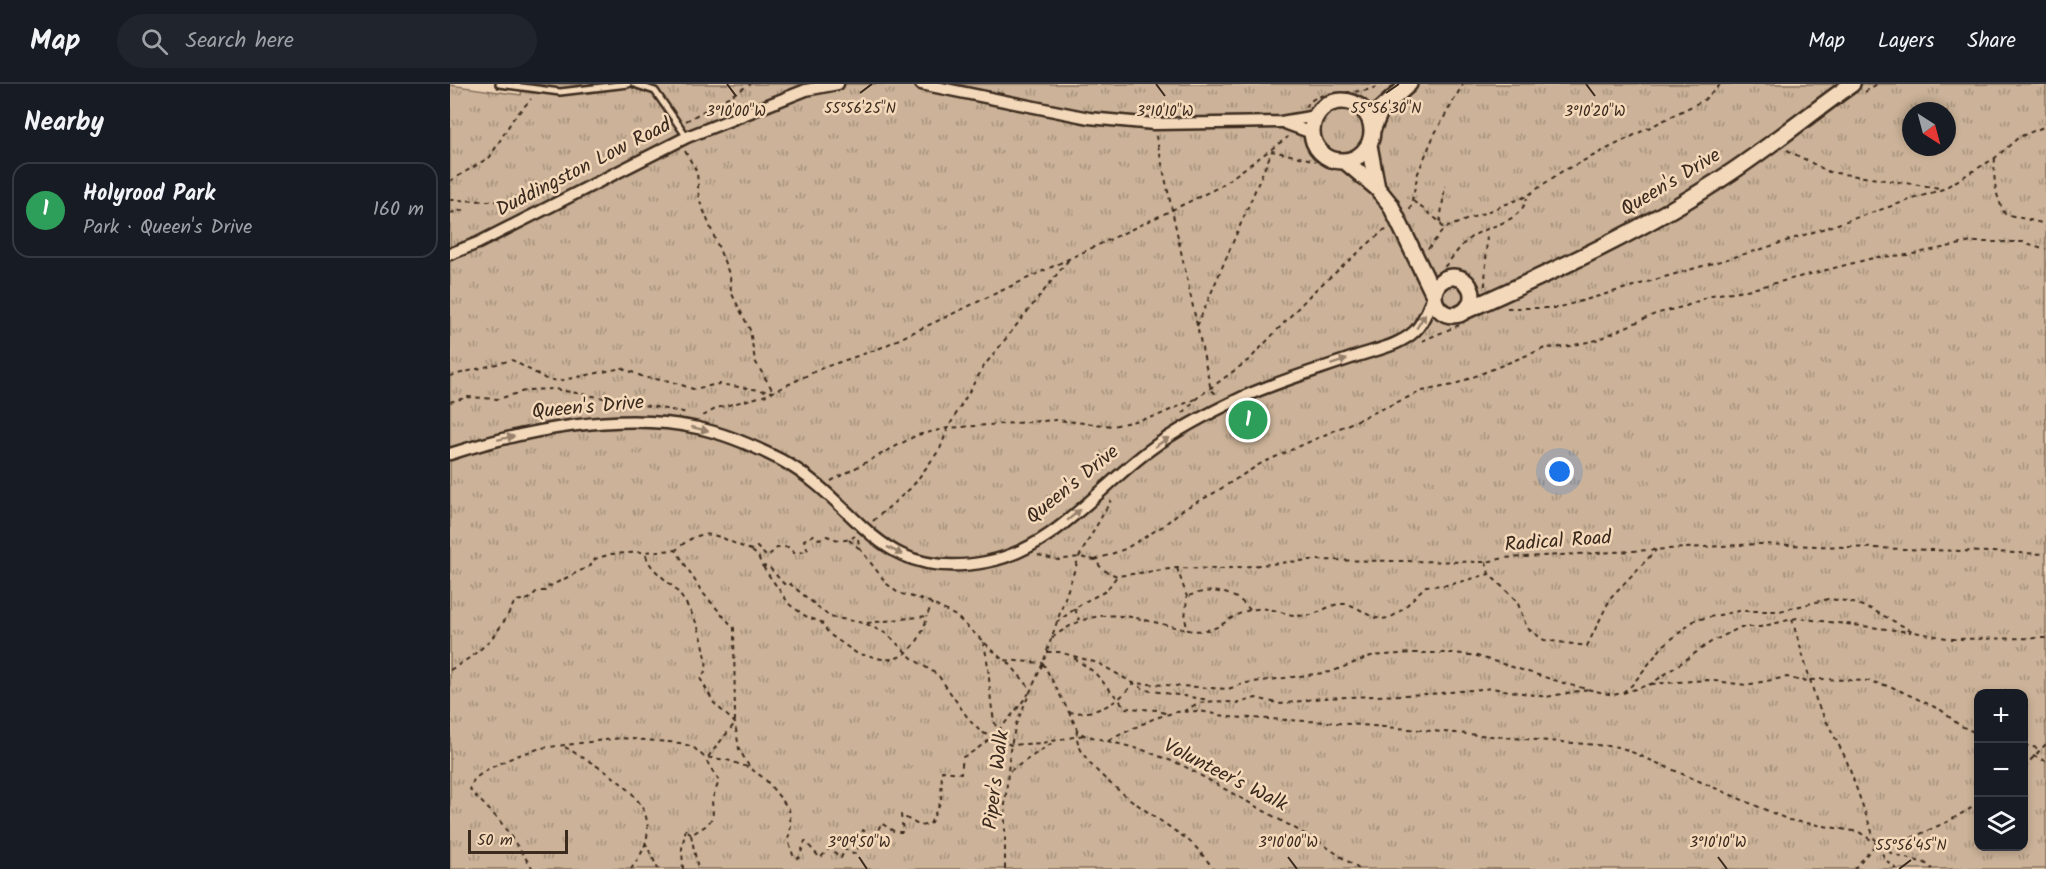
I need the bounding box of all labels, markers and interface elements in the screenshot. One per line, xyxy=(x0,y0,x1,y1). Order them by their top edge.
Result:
search box xyxy=(117,14,537,68)
text: Map xyxy=(30,19,81,64)
text: Search here xyxy=(186,24,294,59)
icon: search xyxy=(138,25,171,58)
text: Map xyxy=(1808,25,1845,58)
text: Layers xyxy=(1878,25,1934,58)
text: Share xyxy=(1967,25,2016,58)
text: 55°56'25"N xyxy=(824,97,896,121)
text: 55°56'30"N xyxy=(1351,97,1421,121)
text: 3°10'00"W xyxy=(706,100,766,124)
text: 3°10'10"W xyxy=(1137,100,1194,124)
text: 3°10'20"W xyxy=(1565,100,1626,124)
text: Nearby xyxy=(24,102,104,144)
north arrow xyxy=(1902,102,1956,156)
street label: Duddingston Low Road xyxy=(491,109,678,226)
street label: Queen's Drive xyxy=(1615,140,1727,226)
text: Holyrood Park xyxy=(83,177,215,212)
text: 1 xyxy=(42,194,49,226)
text: 160 m xyxy=(373,194,424,226)
text: Park · Queen's Drive xyxy=(83,212,252,244)
one-way arrow xyxy=(1416,312,1426,329)
one-way arrow xyxy=(1330,357,1348,366)
street label: Queen's Drive xyxy=(531,387,645,429)
pin: 1 xyxy=(1228,398,1268,442)
one-way arrow xyxy=(690,424,709,434)
one-way arrow xyxy=(497,433,516,442)
one-way arrow xyxy=(1154,436,1170,447)
street label: Queen's Drive xyxy=(1019,437,1127,533)
your location xyxy=(1545,457,1574,486)
one-way arrow xyxy=(1066,509,1081,522)
street label: Radical Road xyxy=(1503,522,1614,562)
one-way arrow xyxy=(886,546,903,556)
map controls xyxy=(1974,689,2028,851)
button: + xyxy=(1974,689,2028,743)
street label: Piper's Walk xyxy=(975,728,1019,831)
street label: Volunteer's Walk xyxy=(1157,731,1293,821)
button: − xyxy=(1974,743,2028,797)
button: layers xyxy=(1974,797,2028,851)
scale bar xyxy=(468,827,568,854)
text: 50 m xyxy=(477,828,513,853)
text: 3°09'50"W xyxy=(828,831,891,855)
text: 3°10'00"W xyxy=(1258,831,1318,855)
text: 3°10'10"W xyxy=(1690,831,1747,855)
text: 55°56'45"N xyxy=(1875,834,1947,858)

